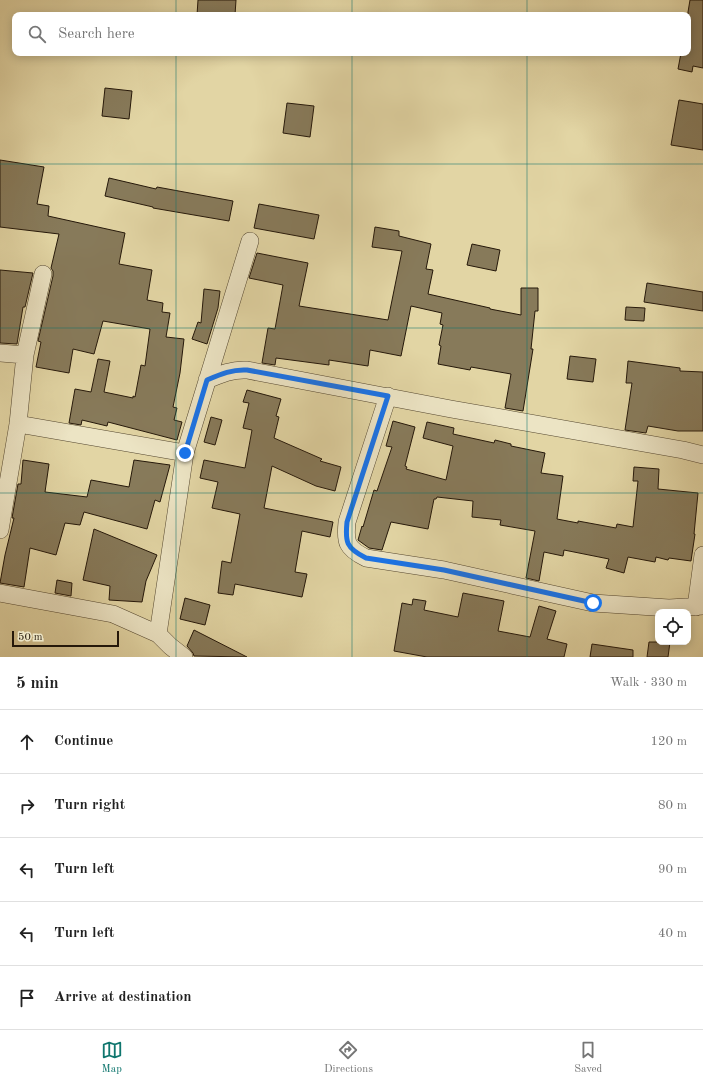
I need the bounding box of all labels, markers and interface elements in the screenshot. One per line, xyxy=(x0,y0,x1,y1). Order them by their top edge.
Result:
search box xyxy=(12,12,691,56)
icon: search xyxy=(26,23,48,45)
text: Search here xyxy=(58,27,135,42)
route end xyxy=(176,444,194,462)
route start xyxy=(584,594,602,612)
map controls xyxy=(655,609,691,645)
button: locate xyxy=(655,609,691,645)
scale bar xyxy=(12,629,119,648)
text: 50 m xyxy=(18,632,43,643)
text: 5 min xyxy=(16,675,59,692)
text: Walk · 330 m xyxy=(610,676,687,689)
icon: ahead xyxy=(16,731,38,753)
text: Continue xyxy=(54,734,113,749)
text: 120 m xyxy=(650,735,687,748)
icon: right xyxy=(16,795,38,817)
text: Turn right xyxy=(54,798,125,813)
text: 80 m xyxy=(658,799,687,812)
icon: left xyxy=(16,859,38,881)
text: Turn left xyxy=(54,862,114,877)
text: 90 m xyxy=(658,863,687,876)
icon: left xyxy=(16,923,38,945)
text: Turn left xyxy=(54,926,114,941)
text: 40 m xyxy=(658,927,687,940)
icon: arrive xyxy=(16,987,38,1009)
text: Arrive at destination xyxy=(54,990,192,1005)
tab: Map xyxy=(101,1039,123,1077)
tab: Directions xyxy=(324,1039,373,1077)
tab: Saved xyxy=(574,1039,602,1077)

